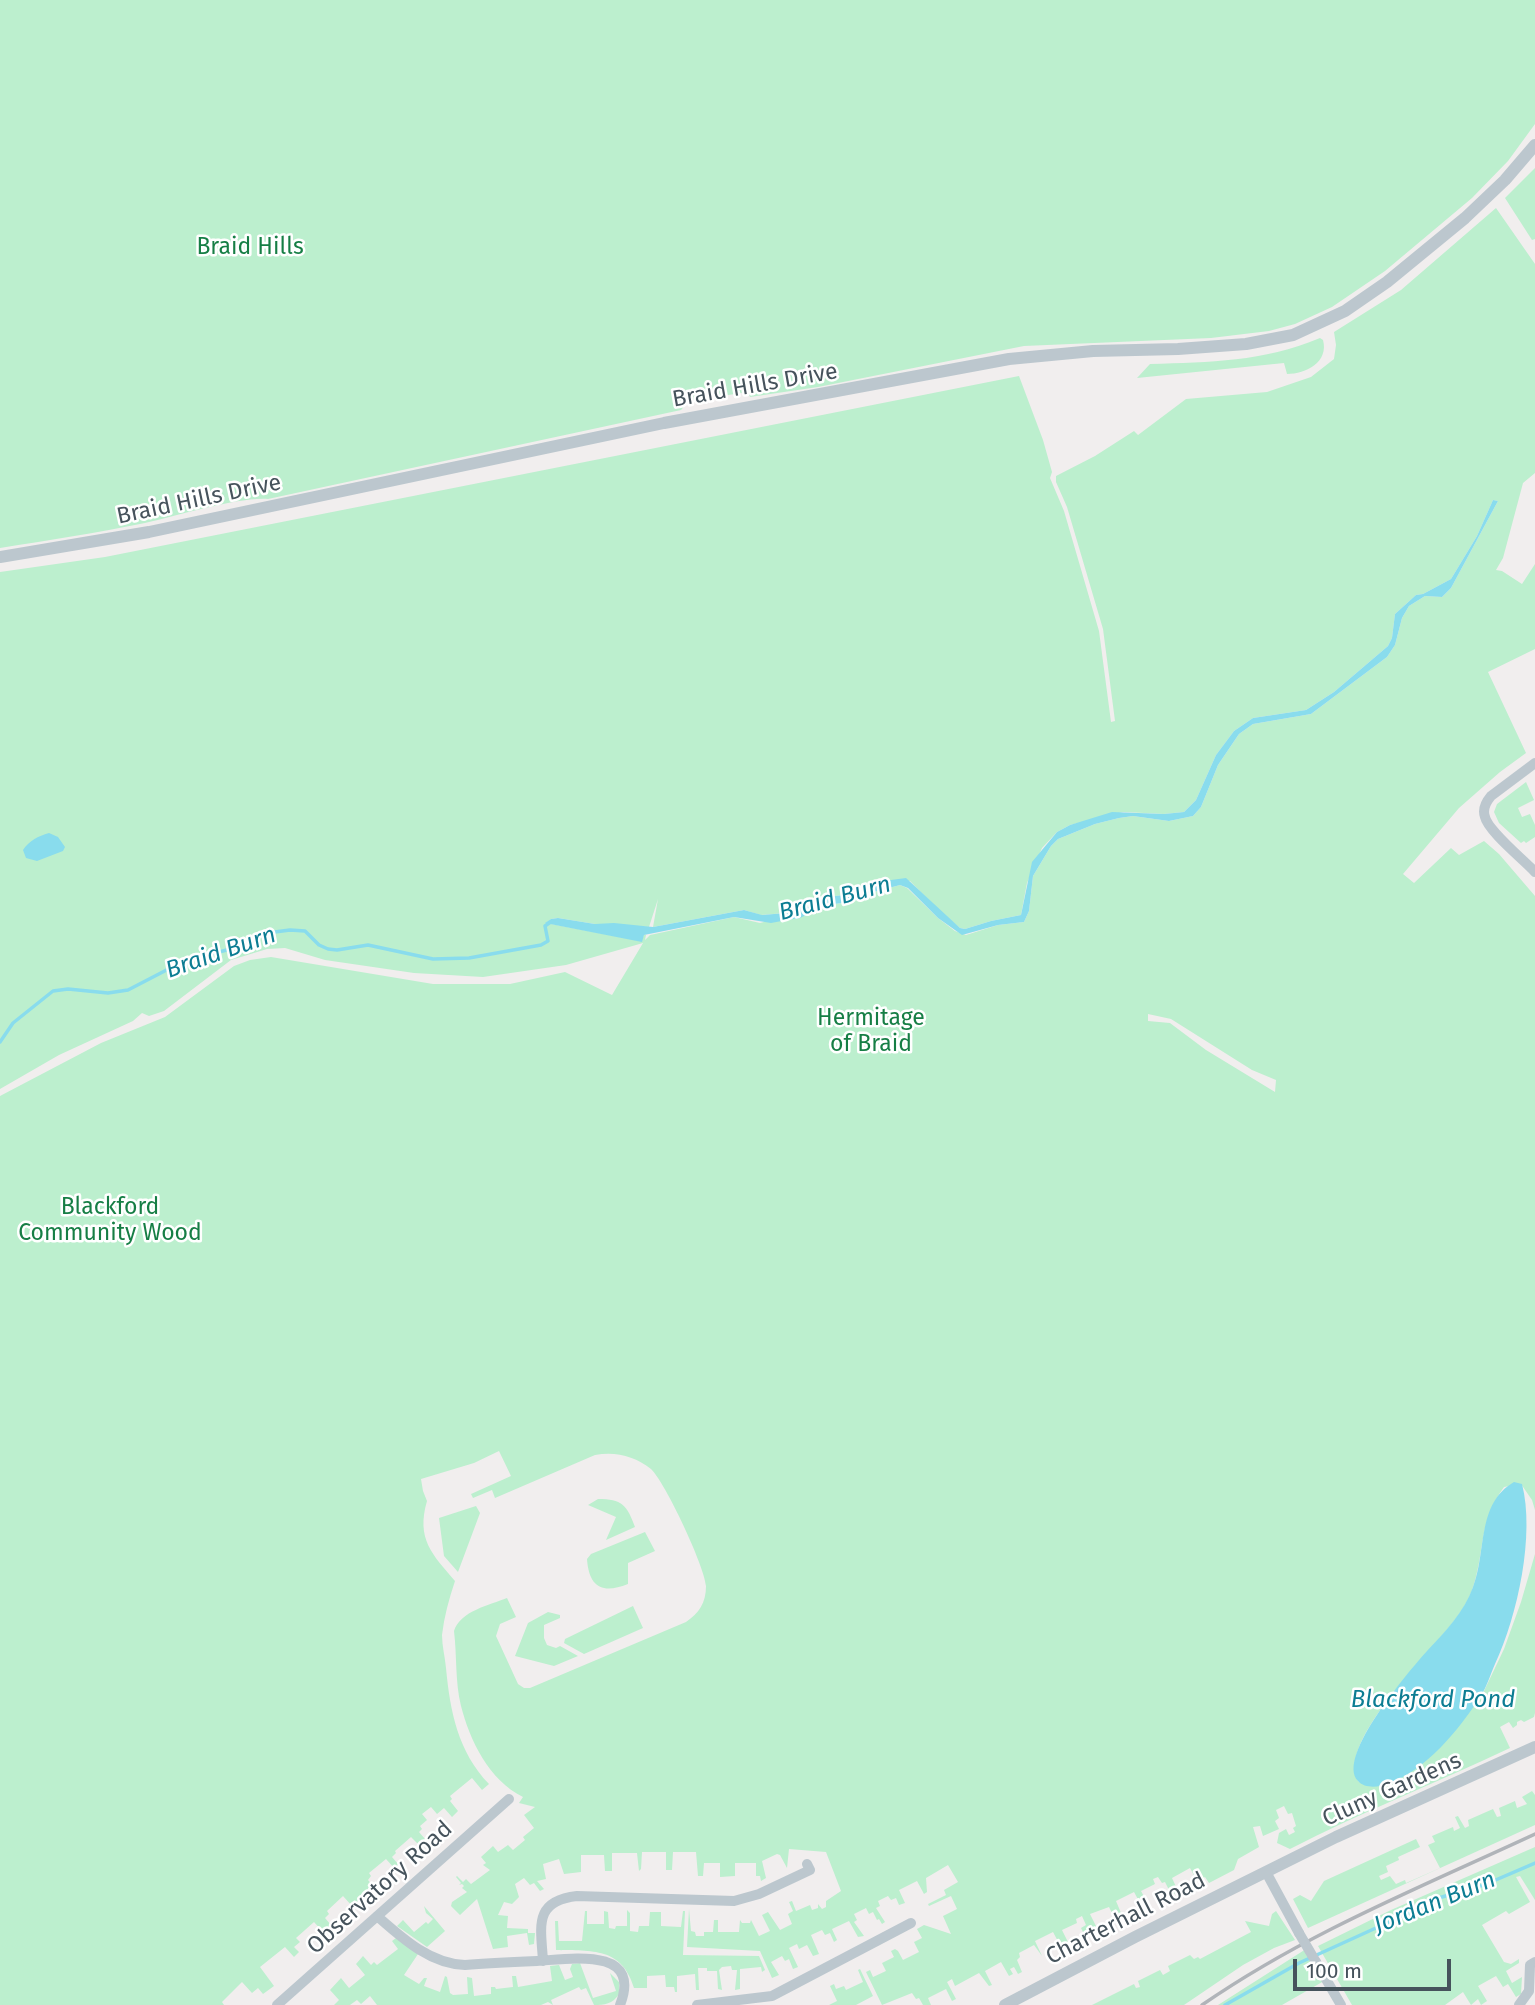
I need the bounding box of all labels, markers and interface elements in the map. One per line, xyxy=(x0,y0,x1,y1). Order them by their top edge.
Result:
park label: Braid Hills xyxy=(196,234,304,262)
street label: Braid Hills Drive xyxy=(670,358,840,414)
street label: Braid Hills Drive xyxy=(114,469,284,531)
water label: Braid Burn xyxy=(776,870,894,928)
water label: Braid Burn xyxy=(162,921,280,985)
park label: Hermitage of Braid xyxy=(817,1005,925,1059)
park label: Blackford Community Wood xyxy=(18,1194,202,1248)
water label: Blackford Pond xyxy=(1351,1686,1515,1714)
street label: Cluny Gardens xyxy=(1318,1747,1466,1833)
street label: Observatory Road xyxy=(302,1816,458,1960)
water label: Jordan Burn xyxy=(1370,1866,1500,1940)
street label: Charterhall Road xyxy=(1042,1867,1210,1971)
scale bar xyxy=(1297,1946,1454,1990)
text: 100 m xyxy=(1306,1958,1362,1984)

